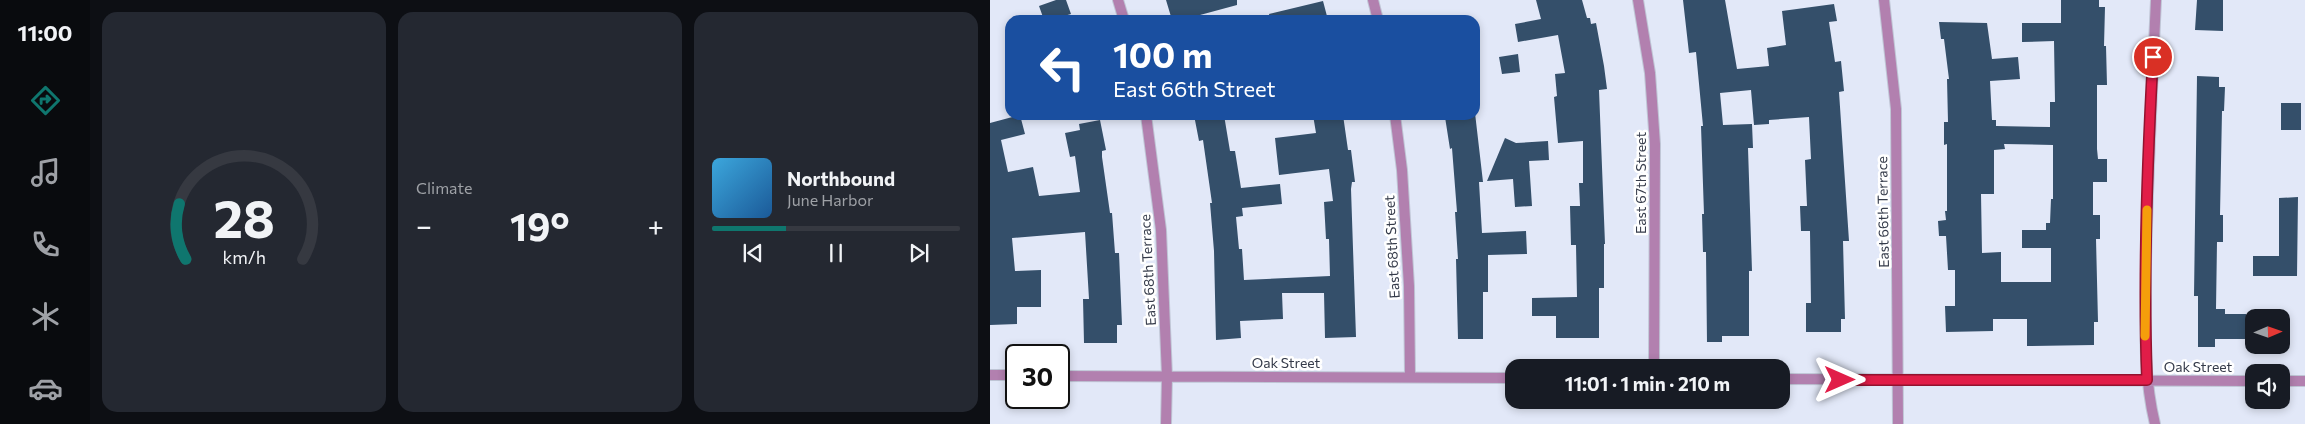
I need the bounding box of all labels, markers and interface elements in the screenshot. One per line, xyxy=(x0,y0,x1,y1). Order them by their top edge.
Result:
text: 11:00 xyxy=(18,19,72,46)
text: 100 m xyxy=(1113,32,1213,75)
icon: left xyxy=(1030,35,1095,100)
pin xyxy=(2132,36,2174,78)
icon: arrive xyxy=(2139,43,2167,71)
text: East 66th Street xyxy=(1113,75,1275,102)
icon: directions xyxy=(28,83,63,118)
street label: East 67th Street xyxy=(1632,132,1649,234)
icon: music xyxy=(28,155,63,190)
street label: East 66th Terrace xyxy=(1873,156,1892,268)
text: Northbound xyxy=(787,167,895,190)
text: Climate xyxy=(416,178,472,197)
text: 28 xyxy=(213,185,275,249)
text: June Harbor xyxy=(787,190,873,209)
street label: East 68th Street xyxy=(1380,195,1403,299)
text: 19° xyxy=(510,202,570,249)
text: − xyxy=(416,208,432,242)
text: + xyxy=(648,208,664,242)
street label: East 68th Terrace xyxy=(1136,214,1159,326)
icon: phone xyxy=(28,227,63,262)
icon: previous xyxy=(739,239,767,267)
icon: pause xyxy=(822,239,850,267)
icon: next xyxy=(905,239,933,267)
text: km/h xyxy=(222,246,266,268)
icon: climate xyxy=(28,299,63,334)
north arrow xyxy=(2245,309,2290,354)
map controls xyxy=(2245,309,2290,409)
speed limit sign: 30 xyxy=(1005,344,1070,409)
position arrow xyxy=(1813,353,1865,405)
street label: Oak Street xyxy=(1252,354,1321,371)
street label: Oak Street xyxy=(2164,358,2233,375)
button: sound xyxy=(2245,364,2290,409)
icon: car xyxy=(28,371,63,406)
text: 11:01 · 1 min · 210 m xyxy=(1565,372,1730,395)

